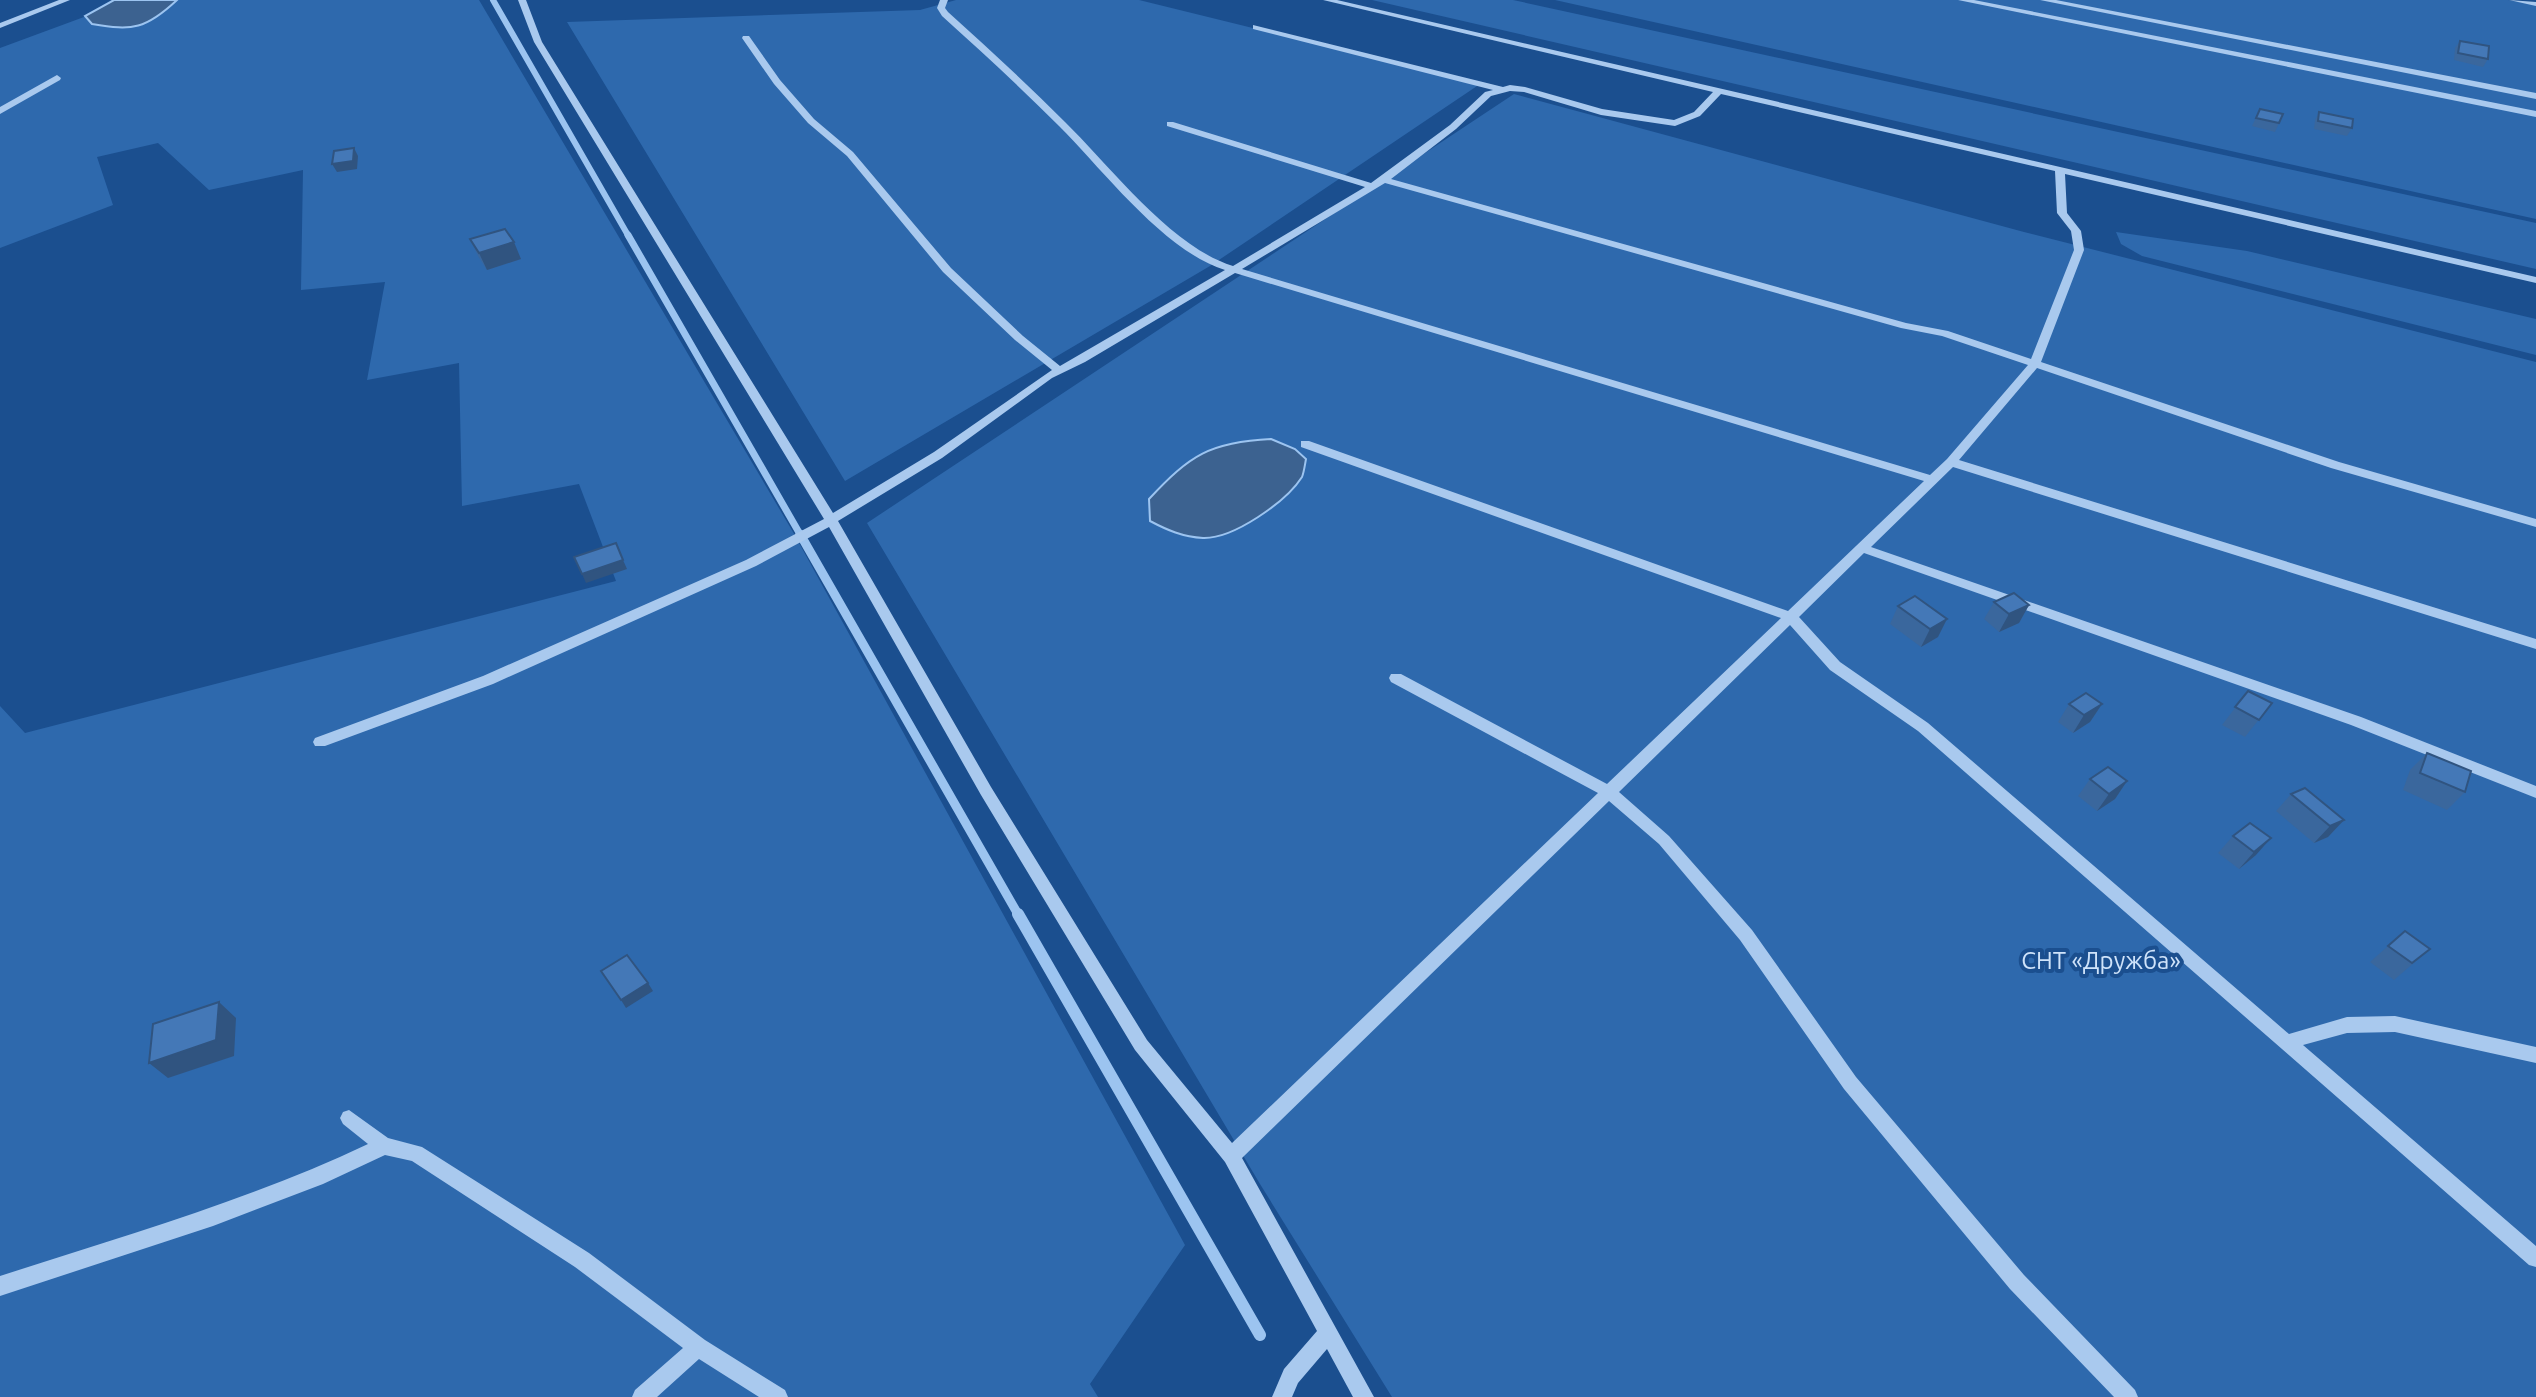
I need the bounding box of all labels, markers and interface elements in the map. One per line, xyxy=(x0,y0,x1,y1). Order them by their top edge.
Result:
park label: СНТ «Дружба» xyxy=(2021,947,2181,974)

